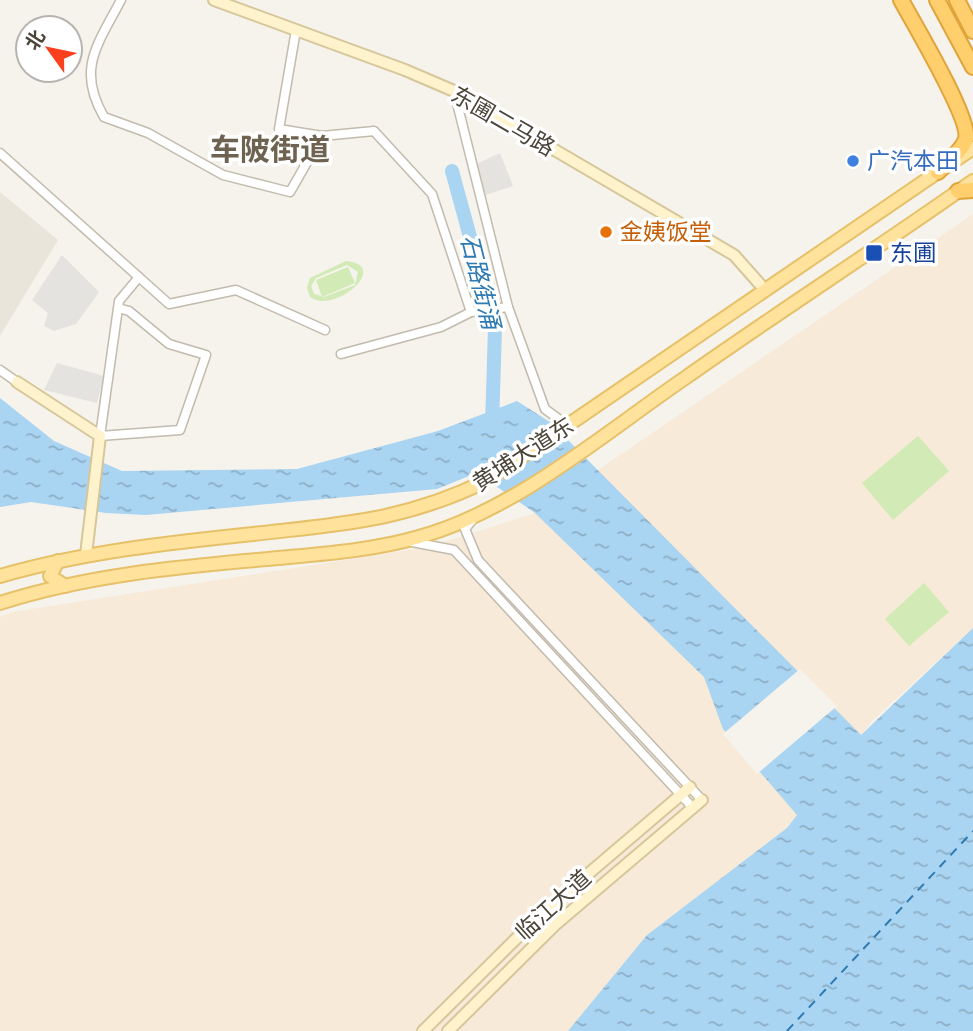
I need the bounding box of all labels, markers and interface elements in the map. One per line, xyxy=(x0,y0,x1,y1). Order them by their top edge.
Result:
north arrow xyxy=(14,14,84,84)
text: 北 xyxy=(20,26,50,54)
street label: 东圃二马路 xyxy=(446,80,560,162)
district label: 车陂街道 xyxy=(210,131,330,168)
place label: 广汽本田 xyxy=(867,147,959,175)
marker: 广汽本田 xyxy=(845,153,861,169)
place label: 金姨饭堂 xyxy=(620,218,712,246)
marker: 金姨饭堂 xyxy=(598,224,614,240)
water label: 石路街涌 xyxy=(455,232,507,335)
place label: 东圃 xyxy=(890,239,936,267)
marker: 东圃 xyxy=(864,243,884,263)
street label: 黄埔大道东 xyxy=(467,411,579,497)
street label: 临江大道 xyxy=(509,864,597,946)

